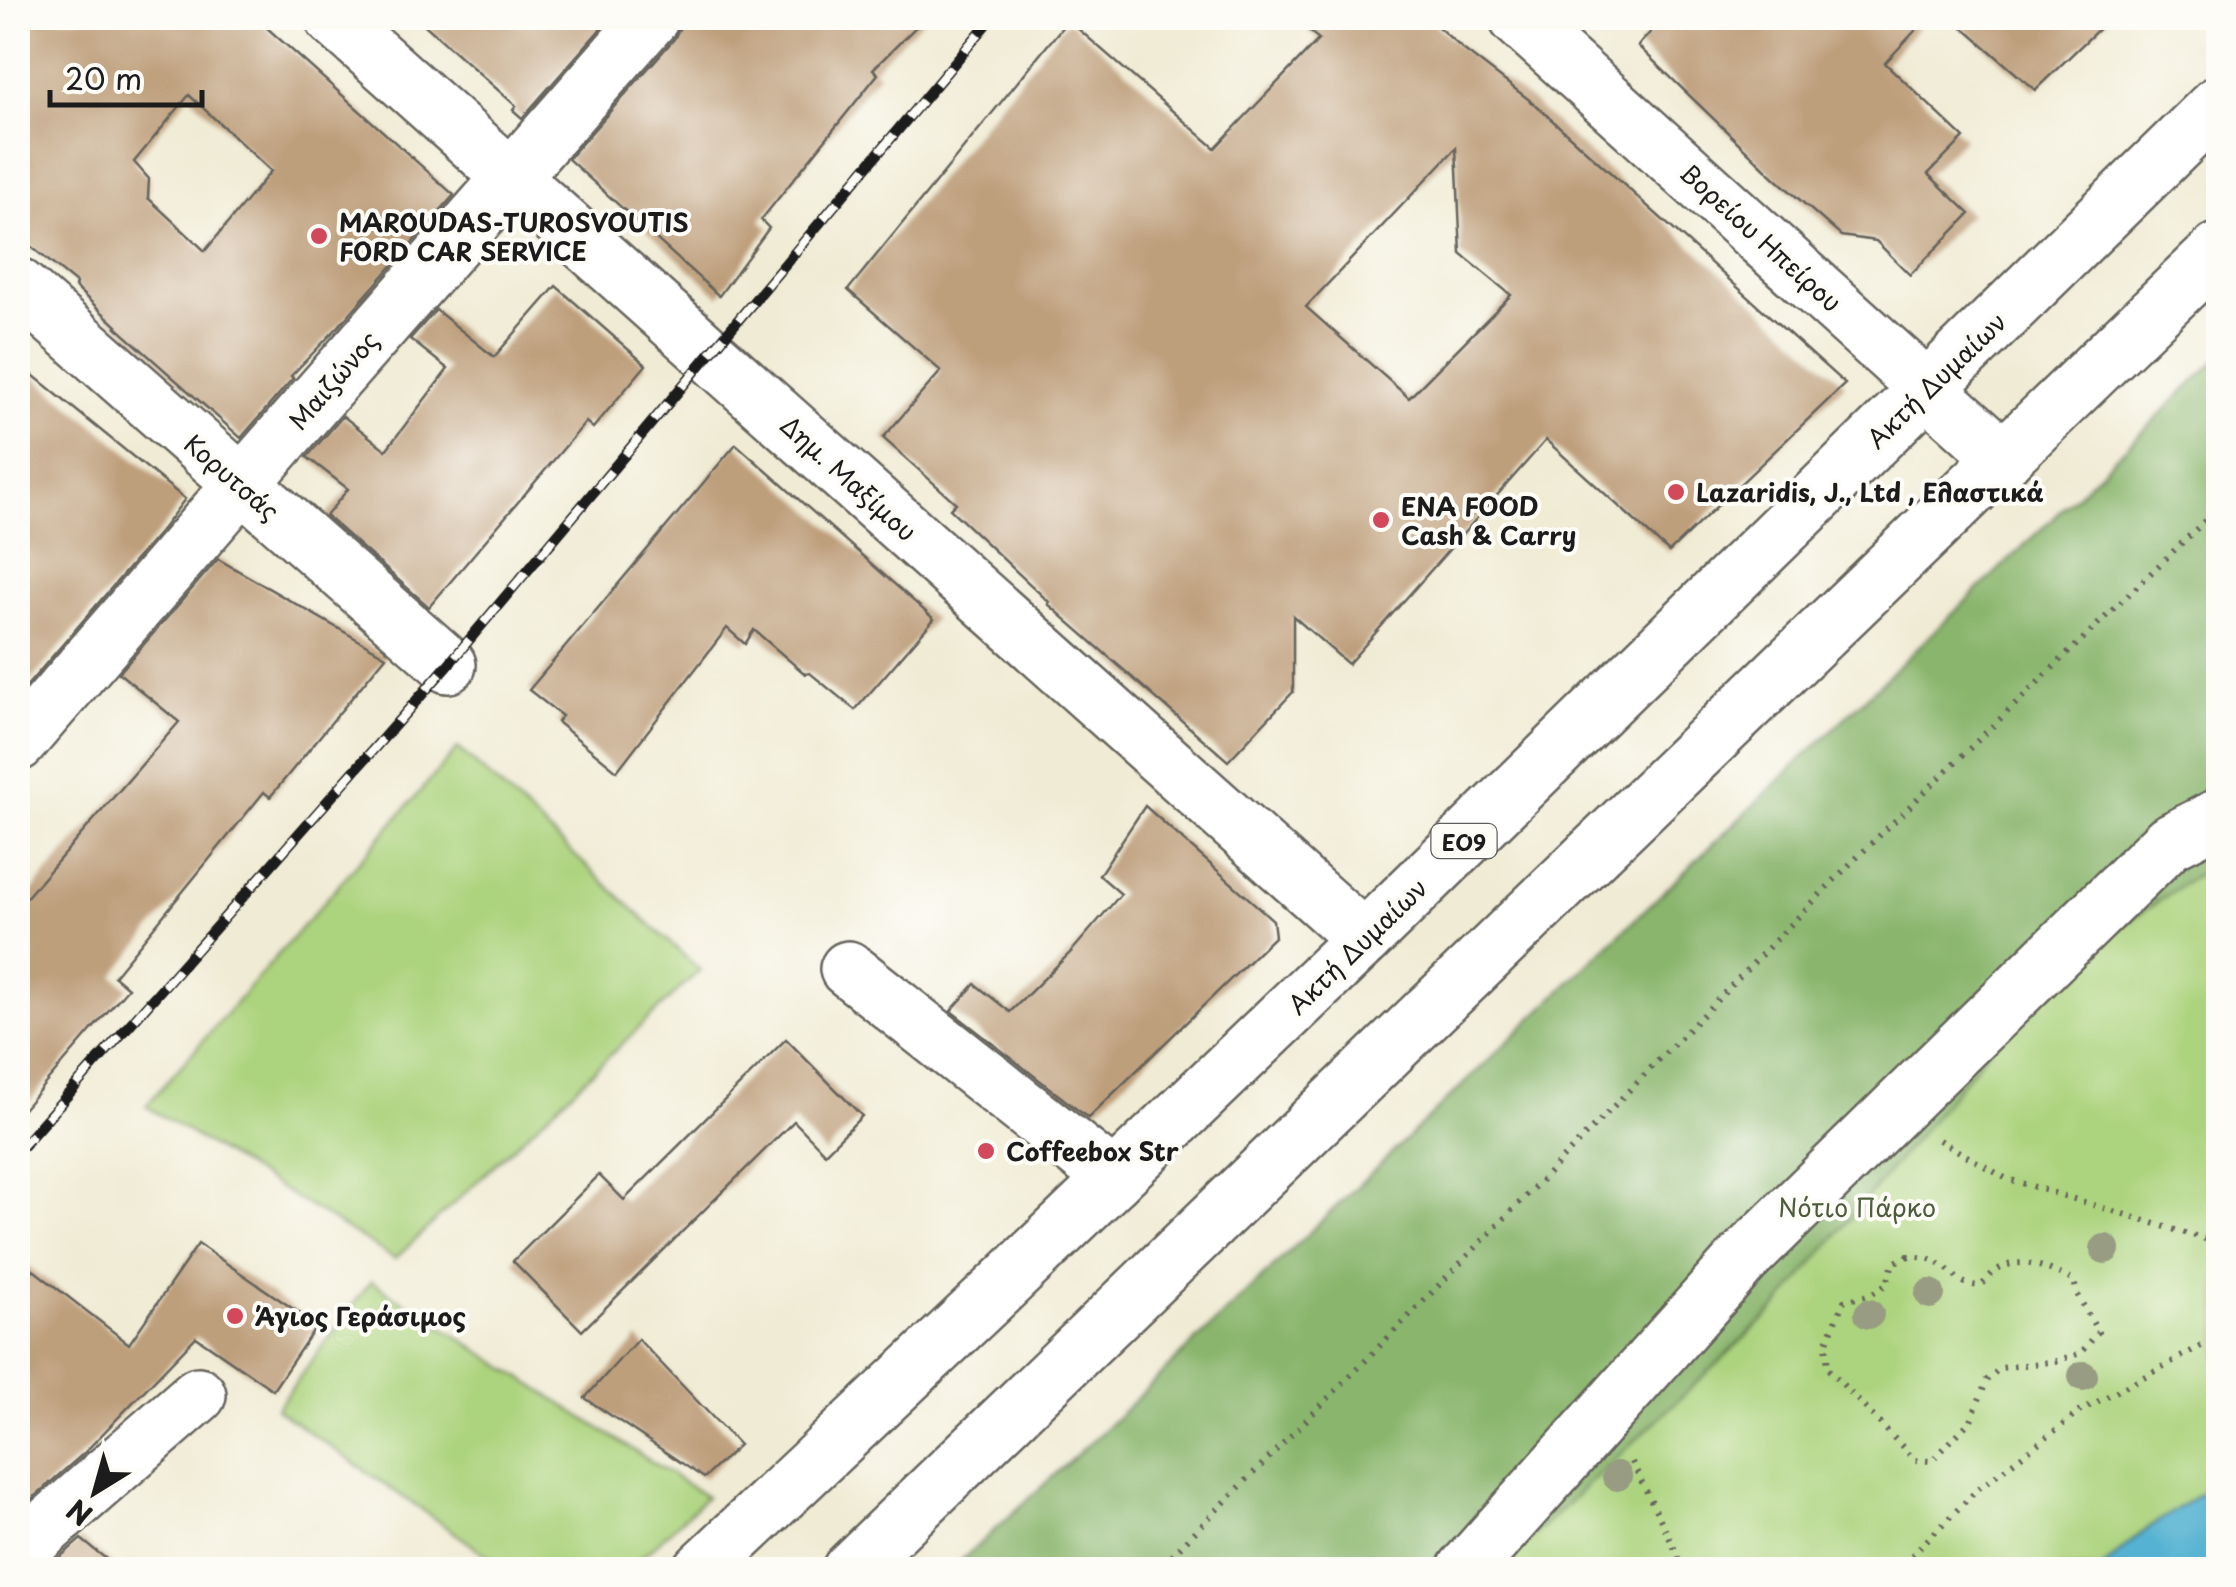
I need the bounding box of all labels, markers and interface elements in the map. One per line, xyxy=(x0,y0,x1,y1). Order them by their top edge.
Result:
scale bar xyxy=(50,45,202,107)
text: 20 m xyxy=(65,55,142,100)
street label: Βορείου Ηπείρου xyxy=(1672,154,1850,320)
place label: MAROUDAS-TUROSVOUTIS FORD CAR SERVICE xyxy=(339,203,689,270)
marker: MAROUDAS-TUROSVOUTIS FORD CAR SERVICE xyxy=(308,225,330,247)
street label: Ακτή Δυμαίων xyxy=(1857,303,2015,457)
street label: Μαιζώνος xyxy=(279,322,387,438)
street label: Δημ. Μαξίμου xyxy=(773,407,925,549)
street label: Κορυτσάς xyxy=(176,425,288,529)
place label: Lazaridis, J., Ltd , Ελαστικά xyxy=(1696,473,2044,511)
marker: Lazaridis, J., Ltd , Ελαστικά xyxy=(1665,481,1687,503)
place label: ENA FOOD Cash & Carry xyxy=(1401,487,1576,554)
marker: ENA FOOD Cash & Carry xyxy=(1370,509,1392,531)
road number: ΕΟ9 xyxy=(1432,824,1496,858)
street label: Ακτή Δυμαίων xyxy=(1278,869,1436,1023)
place label: Coffeebox Str xyxy=(1006,1132,1179,1170)
marker: Coffeebox Str xyxy=(975,1140,997,1162)
park label: Νότιο Πάρκο xyxy=(1778,1188,1936,1226)
place label: Άγιος Γεράσιμος xyxy=(255,1297,466,1335)
marker: Άγιος Γεράσιμος xyxy=(224,1305,246,1327)
north arrow xyxy=(45,1442,145,1542)
text: N xyxy=(57,1489,101,1537)

